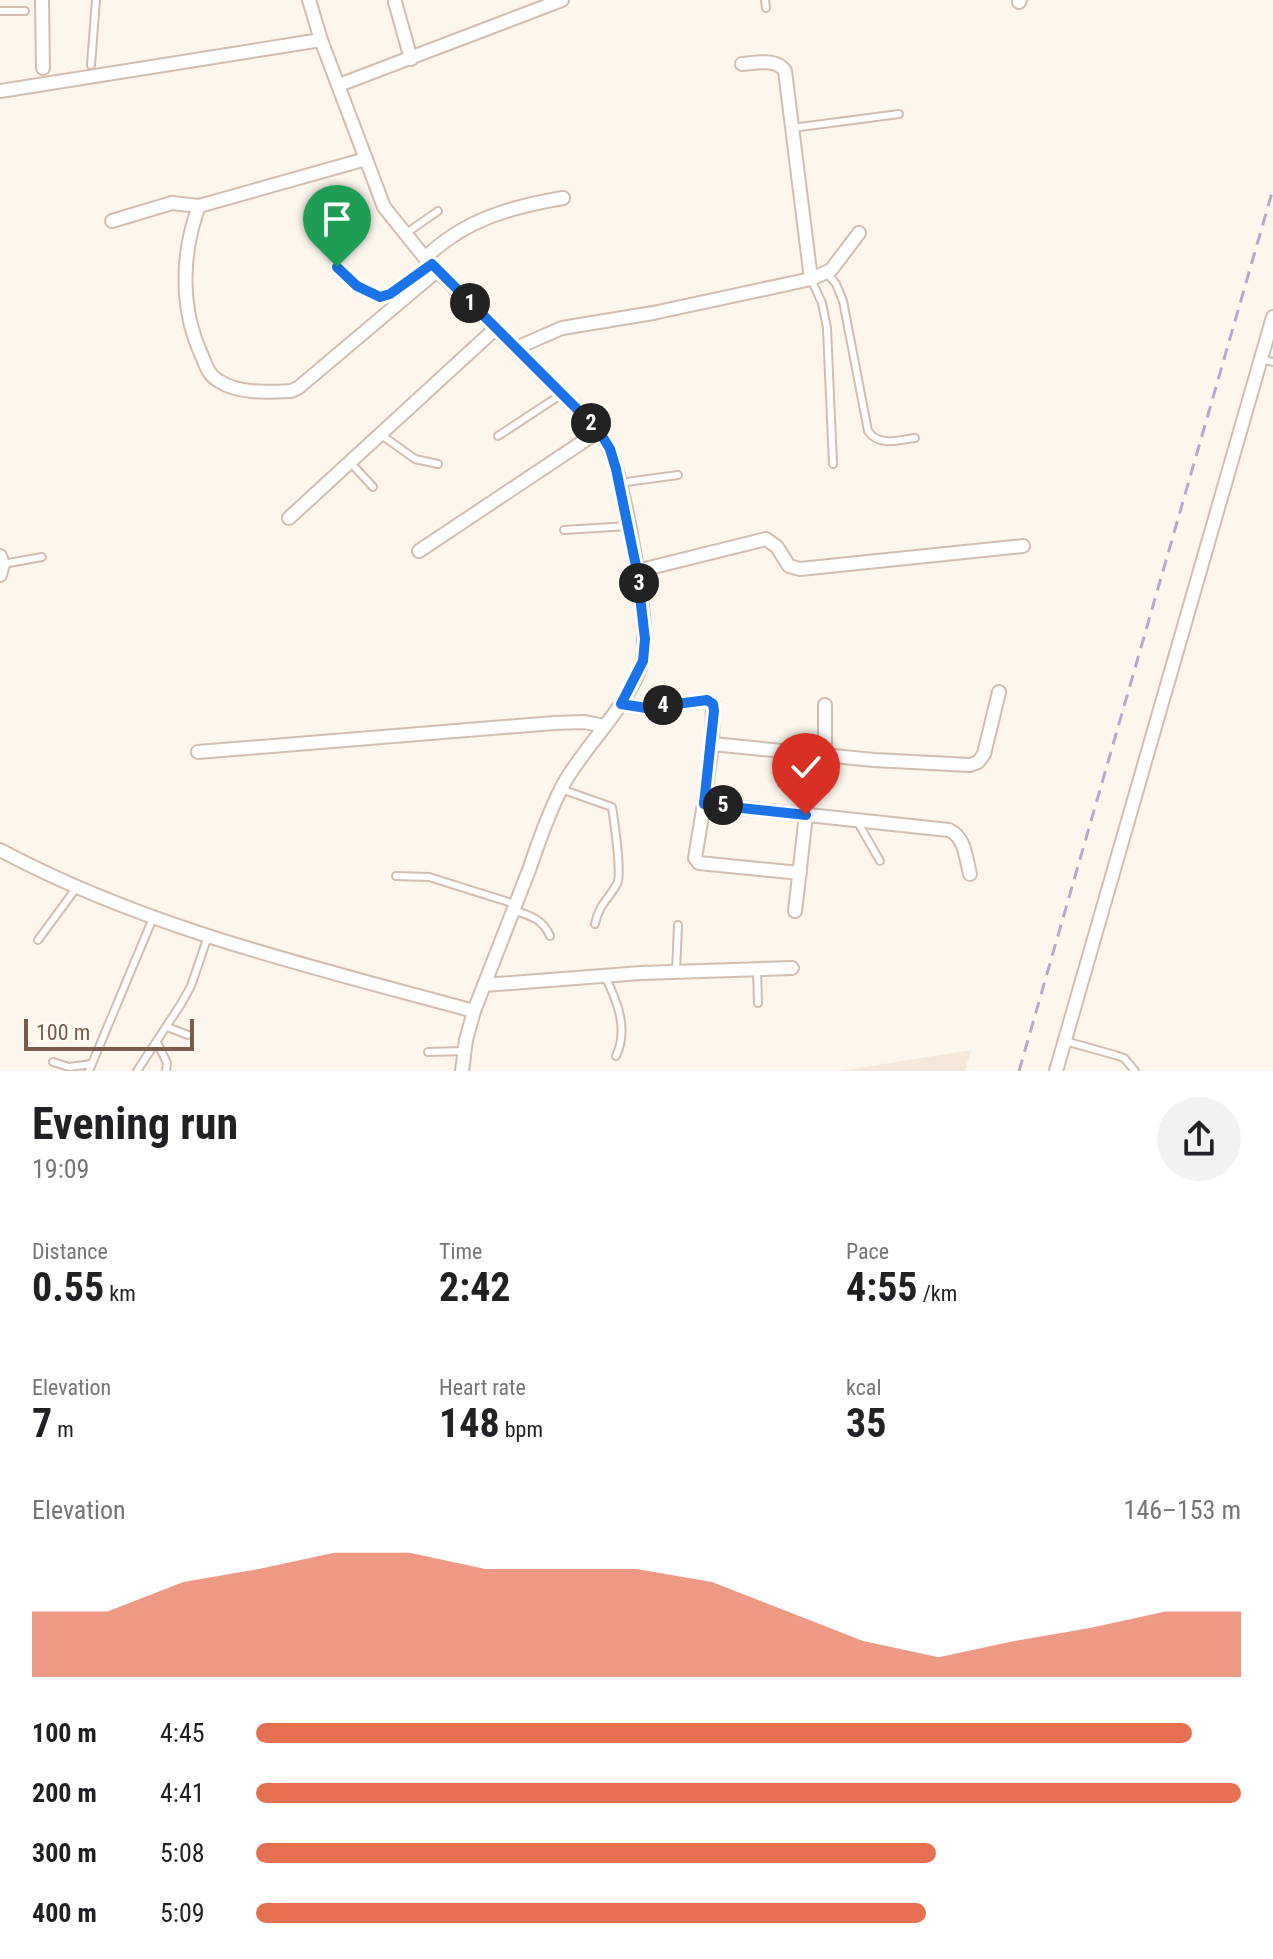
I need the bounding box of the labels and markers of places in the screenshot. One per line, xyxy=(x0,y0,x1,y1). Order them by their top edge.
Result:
pin xyxy=(303,185,371,267)
pin: 1 xyxy=(450,283,490,323)
pin: 2 xyxy=(571,403,611,443)
pin: 3 xyxy=(619,563,659,603)
pin: 4 xyxy=(643,685,683,725)
pin xyxy=(772,733,840,815)
pin: 5 xyxy=(703,785,743,825)

